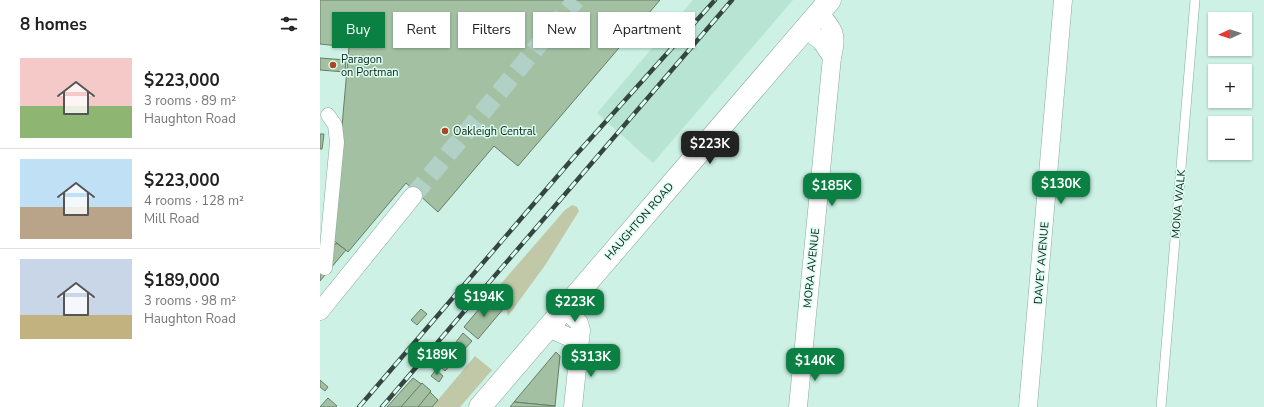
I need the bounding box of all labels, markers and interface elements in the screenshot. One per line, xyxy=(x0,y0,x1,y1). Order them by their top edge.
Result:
chip: Buy xyxy=(332,12,385,48)
chip: Rent xyxy=(393,12,450,48)
chip: Filters xyxy=(458,12,525,48)
chip: New xyxy=(533,12,590,48)
chip: Apartment xyxy=(598,12,695,48)
north arrow xyxy=(1208,12,1252,56)
map controls xyxy=(1208,12,1252,160)
text: 8 homes xyxy=(20,13,87,36)
icon: filters xyxy=(278,13,300,35)
place label: Paragon on Portman xyxy=(341,52,399,80)
marker: Paragon on Portman xyxy=(328,60,338,70)
button: + xyxy=(1208,64,1252,108)
text: $223,000 xyxy=(144,69,220,92)
icon: home xyxy=(52,74,100,122)
text: 3 rooms · 89 m² xyxy=(144,92,236,110)
text: Haughton Road xyxy=(144,110,236,128)
button: − xyxy=(1208,116,1252,160)
place label: Oakleigh Central xyxy=(453,124,537,139)
marker: Oakleigh Central xyxy=(440,126,450,136)
pin: $223K xyxy=(682,131,738,165)
text: $223K xyxy=(690,135,730,153)
street label: MONA WALK xyxy=(1168,168,1189,239)
text: $223,000 xyxy=(144,169,220,192)
pin: $130K xyxy=(1033,171,1089,205)
pin: $185K xyxy=(804,173,860,207)
icon: home xyxy=(52,175,100,223)
text: $130K xyxy=(1041,175,1081,193)
text: $185K xyxy=(812,177,852,195)
street label: HAUGHTON ROAD xyxy=(602,179,677,263)
text: 4 rooms · 128 m² xyxy=(144,192,244,210)
text: Mill Road xyxy=(144,210,199,228)
street label: DAVEY AVENUE xyxy=(1030,221,1053,305)
street label: MORA AVENUE xyxy=(800,228,823,309)
text: $189,000 xyxy=(144,269,220,292)
icon: home xyxy=(52,275,100,323)
pin: $194K xyxy=(456,284,512,318)
text: $194K xyxy=(464,288,504,306)
pin: $223K xyxy=(547,289,603,323)
text: 3 rooms · 98 m² xyxy=(144,292,236,310)
text: $223K xyxy=(555,293,595,311)
text: Haughton Road xyxy=(144,310,236,328)
pin: $189K xyxy=(409,342,465,376)
pin: $313K xyxy=(563,344,619,378)
text: $189K xyxy=(417,346,457,364)
text: $313K xyxy=(571,348,611,366)
pin: $140K xyxy=(787,348,843,382)
text: $140K xyxy=(795,352,835,370)

